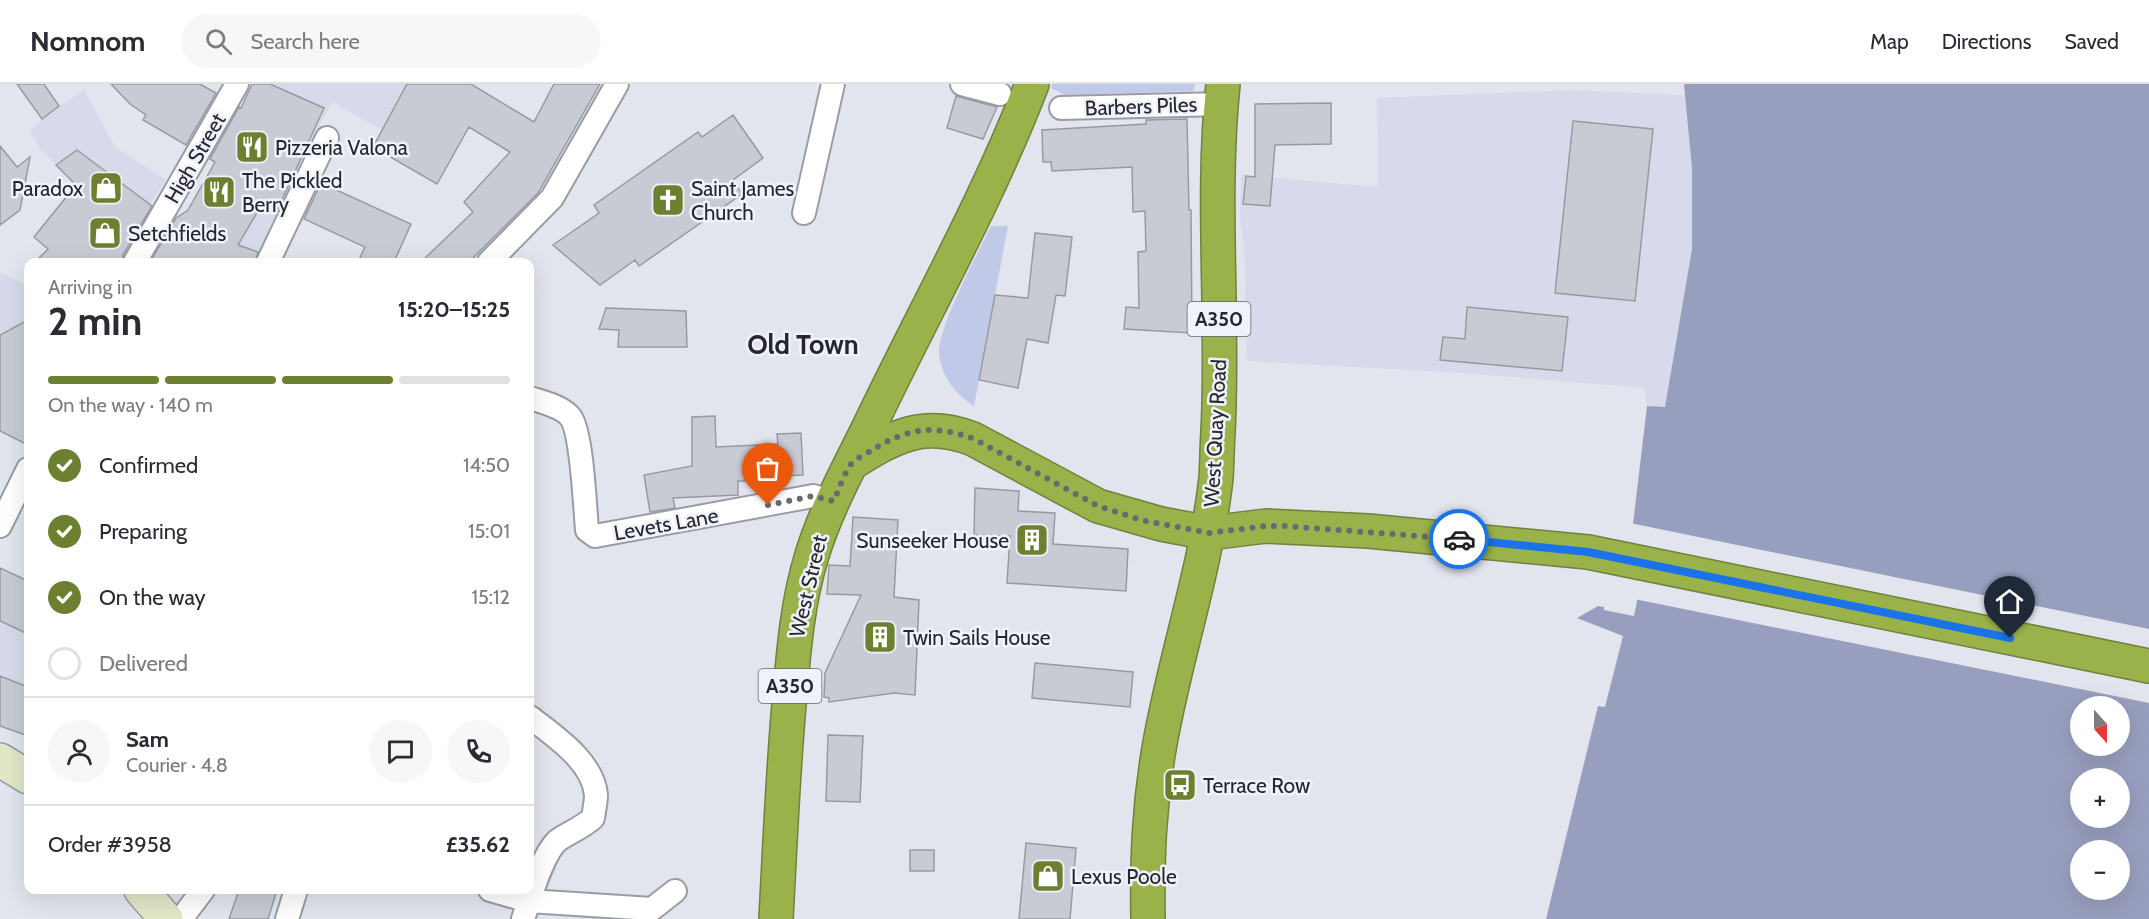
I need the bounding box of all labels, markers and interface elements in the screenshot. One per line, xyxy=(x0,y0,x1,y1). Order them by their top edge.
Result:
search box xyxy=(181,14,601,68)
text: Nomnom xyxy=(30,24,145,58)
icon: search xyxy=(202,25,235,58)
text: Search here xyxy=(250,28,360,55)
text: Map xyxy=(1870,29,1909,54)
text: Directions xyxy=(1942,29,2031,54)
text: Saved xyxy=(2064,29,2119,54)
street label: Barbers Piles xyxy=(1084,92,1198,120)
street label: High Street xyxy=(159,109,231,207)
restaurant icon: Pizzeria Valona xyxy=(234,129,270,165)
place label: Pizzeria Valona xyxy=(275,135,408,160)
place label: The Pickled Berry xyxy=(242,168,342,217)
shop icon: Paradox xyxy=(88,170,124,206)
restaurant icon: The Pickled Berry xyxy=(201,174,237,210)
place label: Paradox xyxy=(12,176,83,201)
place label: Saint James Church xyxy=(691,176,795,225)
church icon: Saint James Church xyxy=(650,182,686,218)
shop icon: Setchfields xyxy=(87,215,123,251)
place label: Setchfields xyxy=(128,221,226,246)
text: Arriving in xyxy=(48,275,132,299)
text: 15:20–15:25 xyxy=(398,296,510,323)
text: 2 min xyxy=(48,297,142,345)
road number: A350 xyxy=(1188,302,1250,336)
district label: Old Town xyxy=(747,328,859,361)
street label: West Quay Road xyxy=(1199,358,1231,508)
text: On the way · 140 m xyxy=(48,393,213,417)
pin xyxy=(742,443,793,505)
icon: check xyxy=(48,449,81,482)
text: Confirmed xyxy=(99,452,198,479)
icon: bag xyxy=(751,452,784,485)
text: 14:50 xyxy=(463,453,510,477)
street label: Levets Lane xyxy=(612,502,720,545)
courier xyxy=(1429,509,1489,569)
icon: check xyxy=(48,515,81,548)
text: Preparing xyxy=(99,518,187,545)
text: 15:01 xyxy=(468,519,510,543)
building icon: Sunseeker House xyxy=(1014,522,1050,558)
icon: car xyxy=(1443,523,1476,556)
place label: Sunseeker House xyxy=(856,528,1009,553)
street label: West Street xyxy=(784,532,832,640)
pin xyxy=(1984,576,2035,638)
icon: check xyxy=(48,581,81,614)
text: On the way xyxy=(99,584,206,611)
text: 15:12 xyxy=(472,585,510,609)
icon: home xyxy=(1993,585,2026,618)
building icon: Twin Sails House xyxy=(862,619,898,655)
place label: Twin Sails House xyxy=(903,625,1051,650)
text: Delivered xyxy=(99,650,188,677)
road number: A350 xyxy=(758,669,822,703)
north arrow xyxy=(2070,696,2130,756)
map controls xyxy=(2070,696,2130,900)
button: person xyxy=(48,720,111,783)
button: chat xyxy=(369,720,432,783)
button: phone xyxy=(447,720,510,783)
text: Sam xyxy=(126,726,169,753)
text: Courier · 4.8 xyxy=(126,753,228,777)
bus stop icon: Terrace Row xyxy=(1162,767,1198,803)
button: + xyxy=(2070,768,2130,828)
place label: Terrace Row xyxy=(1203,773,1310,798)
text: Order #3958 xyxy=(48,831,172,858)
text: £35.62 xyxy=(446,831,510,858)
button: − xyxy=(2070,840,2130,900)
shop icon: Lexus Poole xyxy=(1030,858,1066,894)
place label: Lexus Poole xyxy=(1071,864,1177,889)

